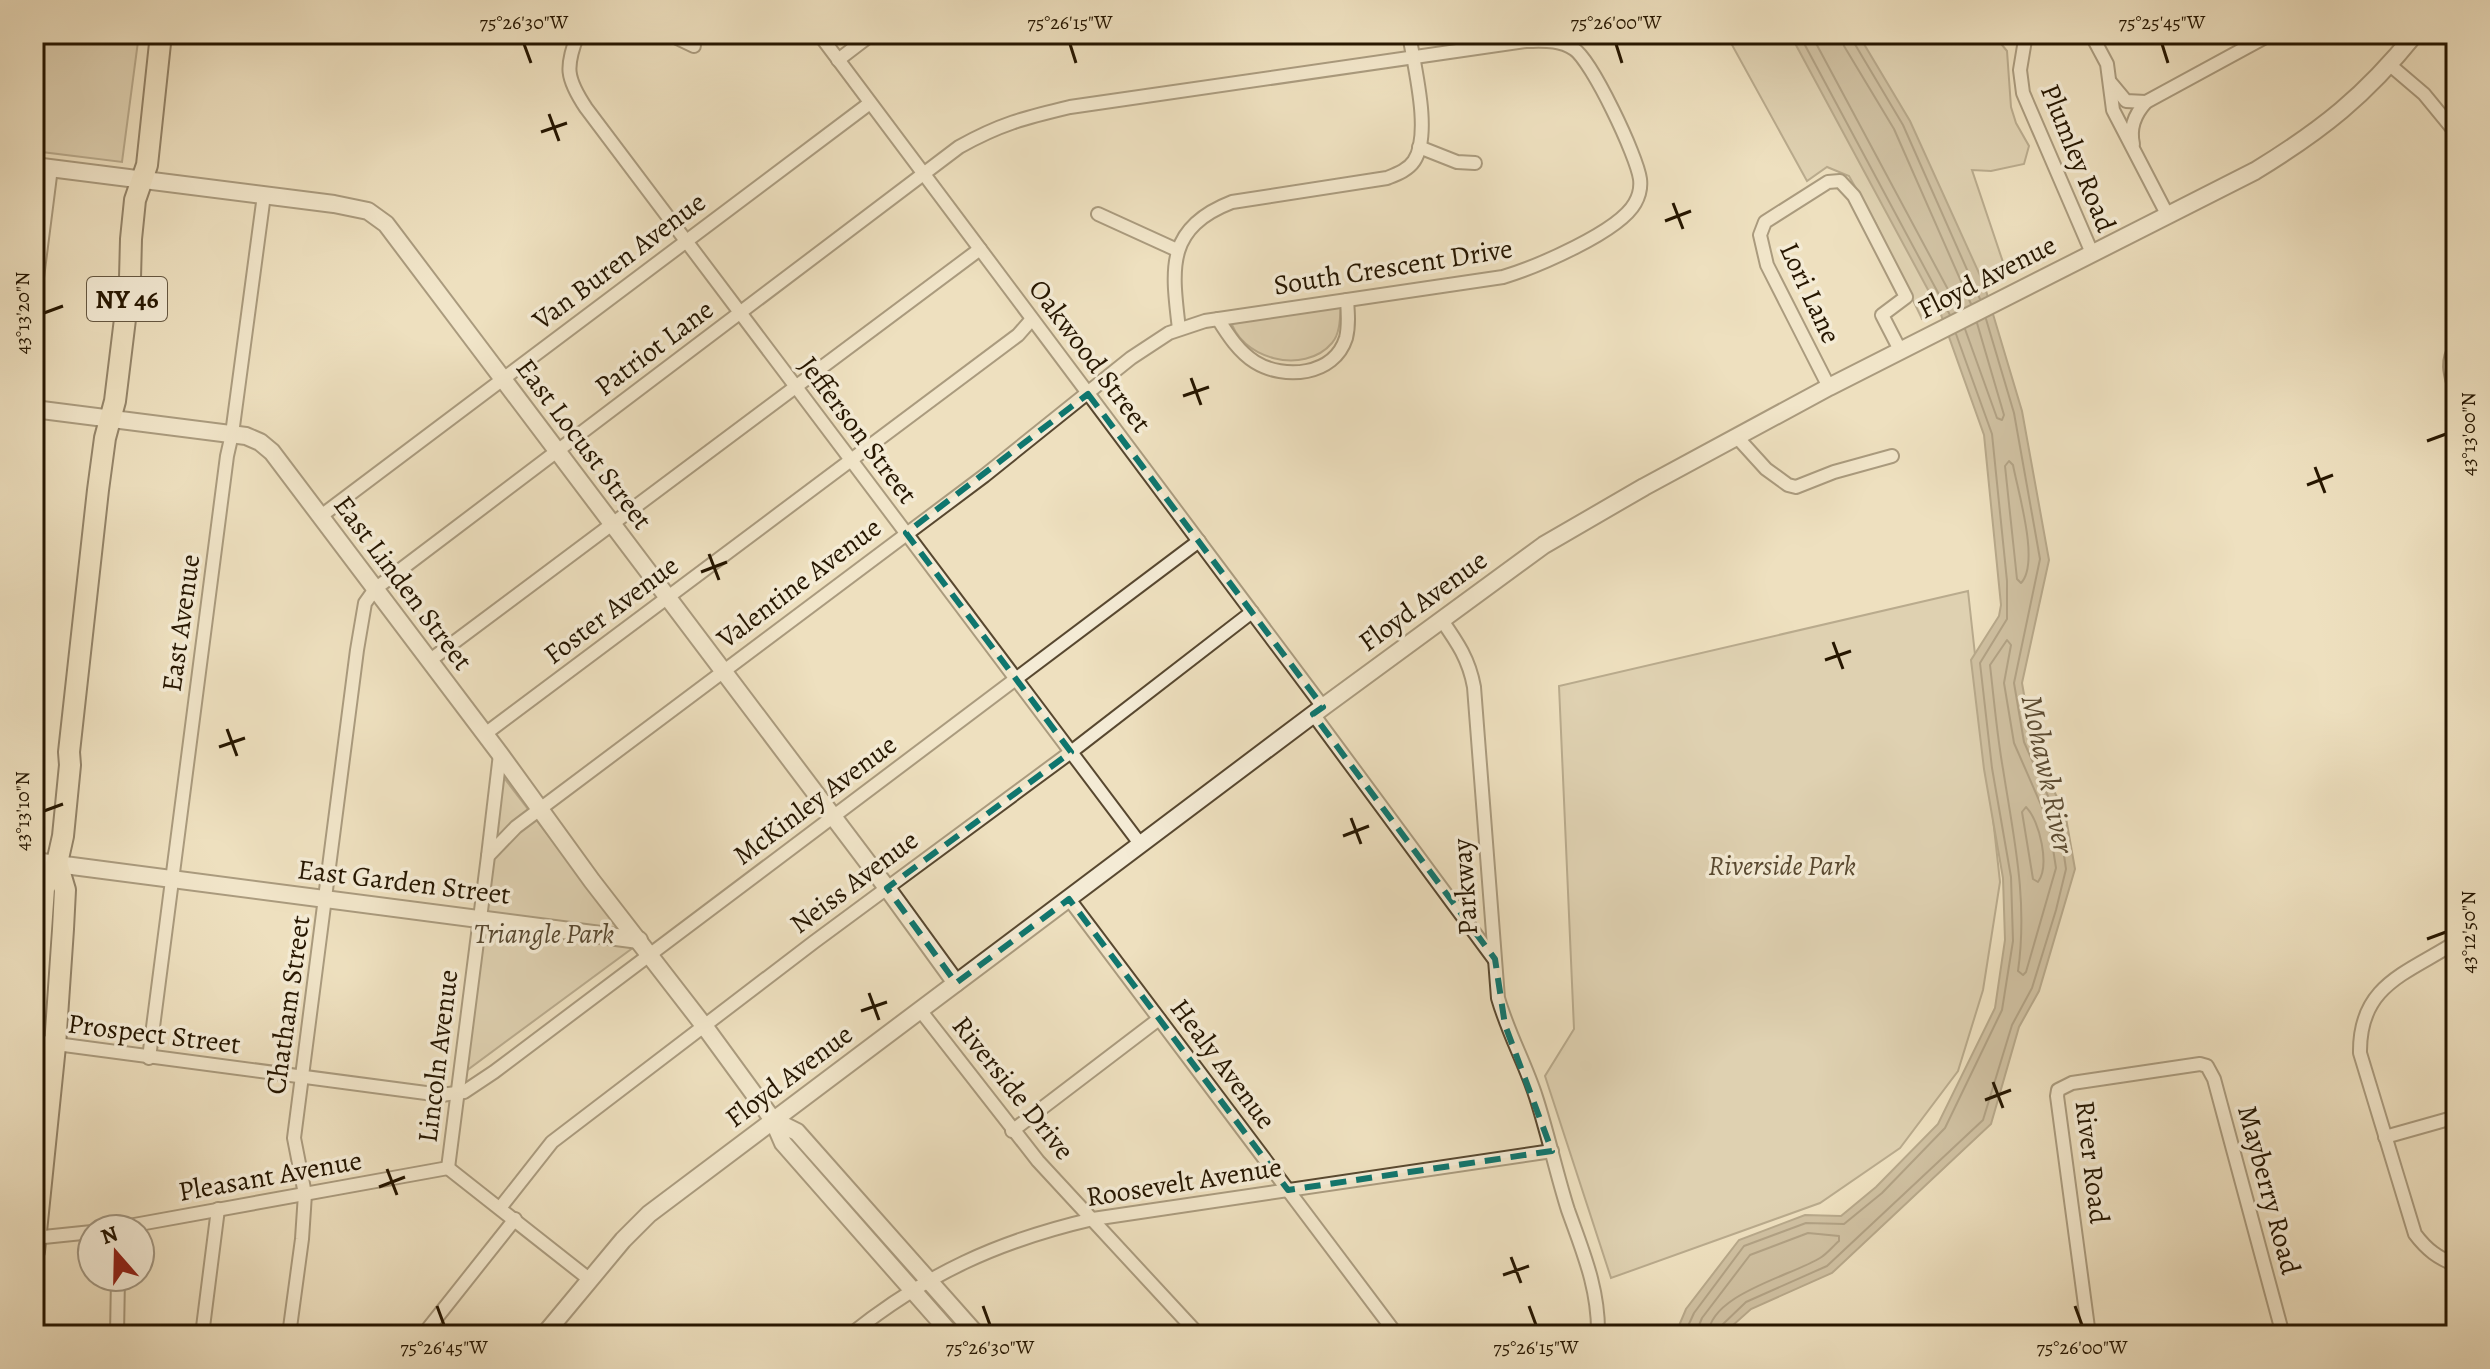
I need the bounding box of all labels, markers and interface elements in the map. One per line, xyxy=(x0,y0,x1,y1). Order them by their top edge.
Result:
text: 75°26'30"W xyxy=(480,9,569,36)
text: 75°26'15"W xyxy=(1027,9,1113,36)
text: 75°26'00"W xyxy=(1570,9,1662,36)
text: 75°25'45"W xyxy=(2119,9,2206,36)
street label: Plumley Road xyxy=(2031,78,2125,239)
street label: Van Buren Avenue xyxy=(524,183,713,339)
street label: Floyd Avenue xyxy=(1911,226,2063,328)
street label: South Crescent Drive xyxy=(1271,229,1515,305)
street label: Lori Lane xyxy=(1770,236,1850,350)
text: 43°13'20"N xyxy=(9,272,36,354)
street label: Oakwood Street xyxy=(1020,272,1160,440)
road number: NY 46 xyxy=(87,277,167,321)
street label: Patriot Lane xyxy=(587,291,721,405)
street label: Jefferson Street xyxy=(790,348,926,512)
street label: East Locust Street xyxy=(507,351,661,537)
text: 43°13'00"N xyxy=(2455,392,2482,476)
street label: East Linden Street xyxy=(325,488,481,678)
street label: Valentine Avenue xyxy=(708,509,889,658)
street label: Floyd Avenue xyxy=(1351,541,1495,661)
street label: Foster Avenue xyxy=(536,547,686,673)
street label: East Avenue xyxy=(153,552,209,694)
water label: Mohawk River xyxy=(2012,691,2085,858)
street label: McKinley Avenue xyxy=(725,726,905,874)
text: 43°13'10"N xyxy=(9,771,36,851)
street label: Neiss Avenue xyxy=(782,821,926,943)
street label: Parkway xyxy=(1443,837,1487,937)
park label: Riverside Park xyxy=(1708,847,1856,885)
street label: East Garden Street xyxy=(295,850,513,914)
text: 43°12'50"N xyxy=(2455,891,2482,973)
street label: Chatham Street xyxy=(257,913,319,1097)
park label: Triangle Park xyxy=(474,915,614,953)
street label: Lincoln Avenue xyxy=(409,967,467,1145)
street label: Healy Avenue xyxy=(1161,991,1285,1137)
street label: Prospect Street xyxy=(66,1005,242,1063)
street label: Riverside Drive xyxy=(943,1008,1083,1168)
street label: Floyd Avenue xyxy=(717,1015,861,1137)
street label: River Road xyxy=(2066,1098,2119,1227)
street label: Mayberry Road xyxy=(2228,1101,2310,1280)
street label: Pleasant Avenue xyxy=(175,1141,365,1211)
street label: Roosevelt Avenue xyxy=(1083,1148,1285,1216)
north arrow xyxy=(76,1213,156,1293)
text: N xyxy=(97,1218,122,1252)
text: 75°26'45"W xyxy=(400,1334,488,1361)
text: 75°26'30"W xyxy=(946,1334,1035,1361)
text: 75°26'15"W xyxy=(1493,1334,1579,1361)
text: 75°26'00"W xyxy=(2036,1334,2128,1361)

